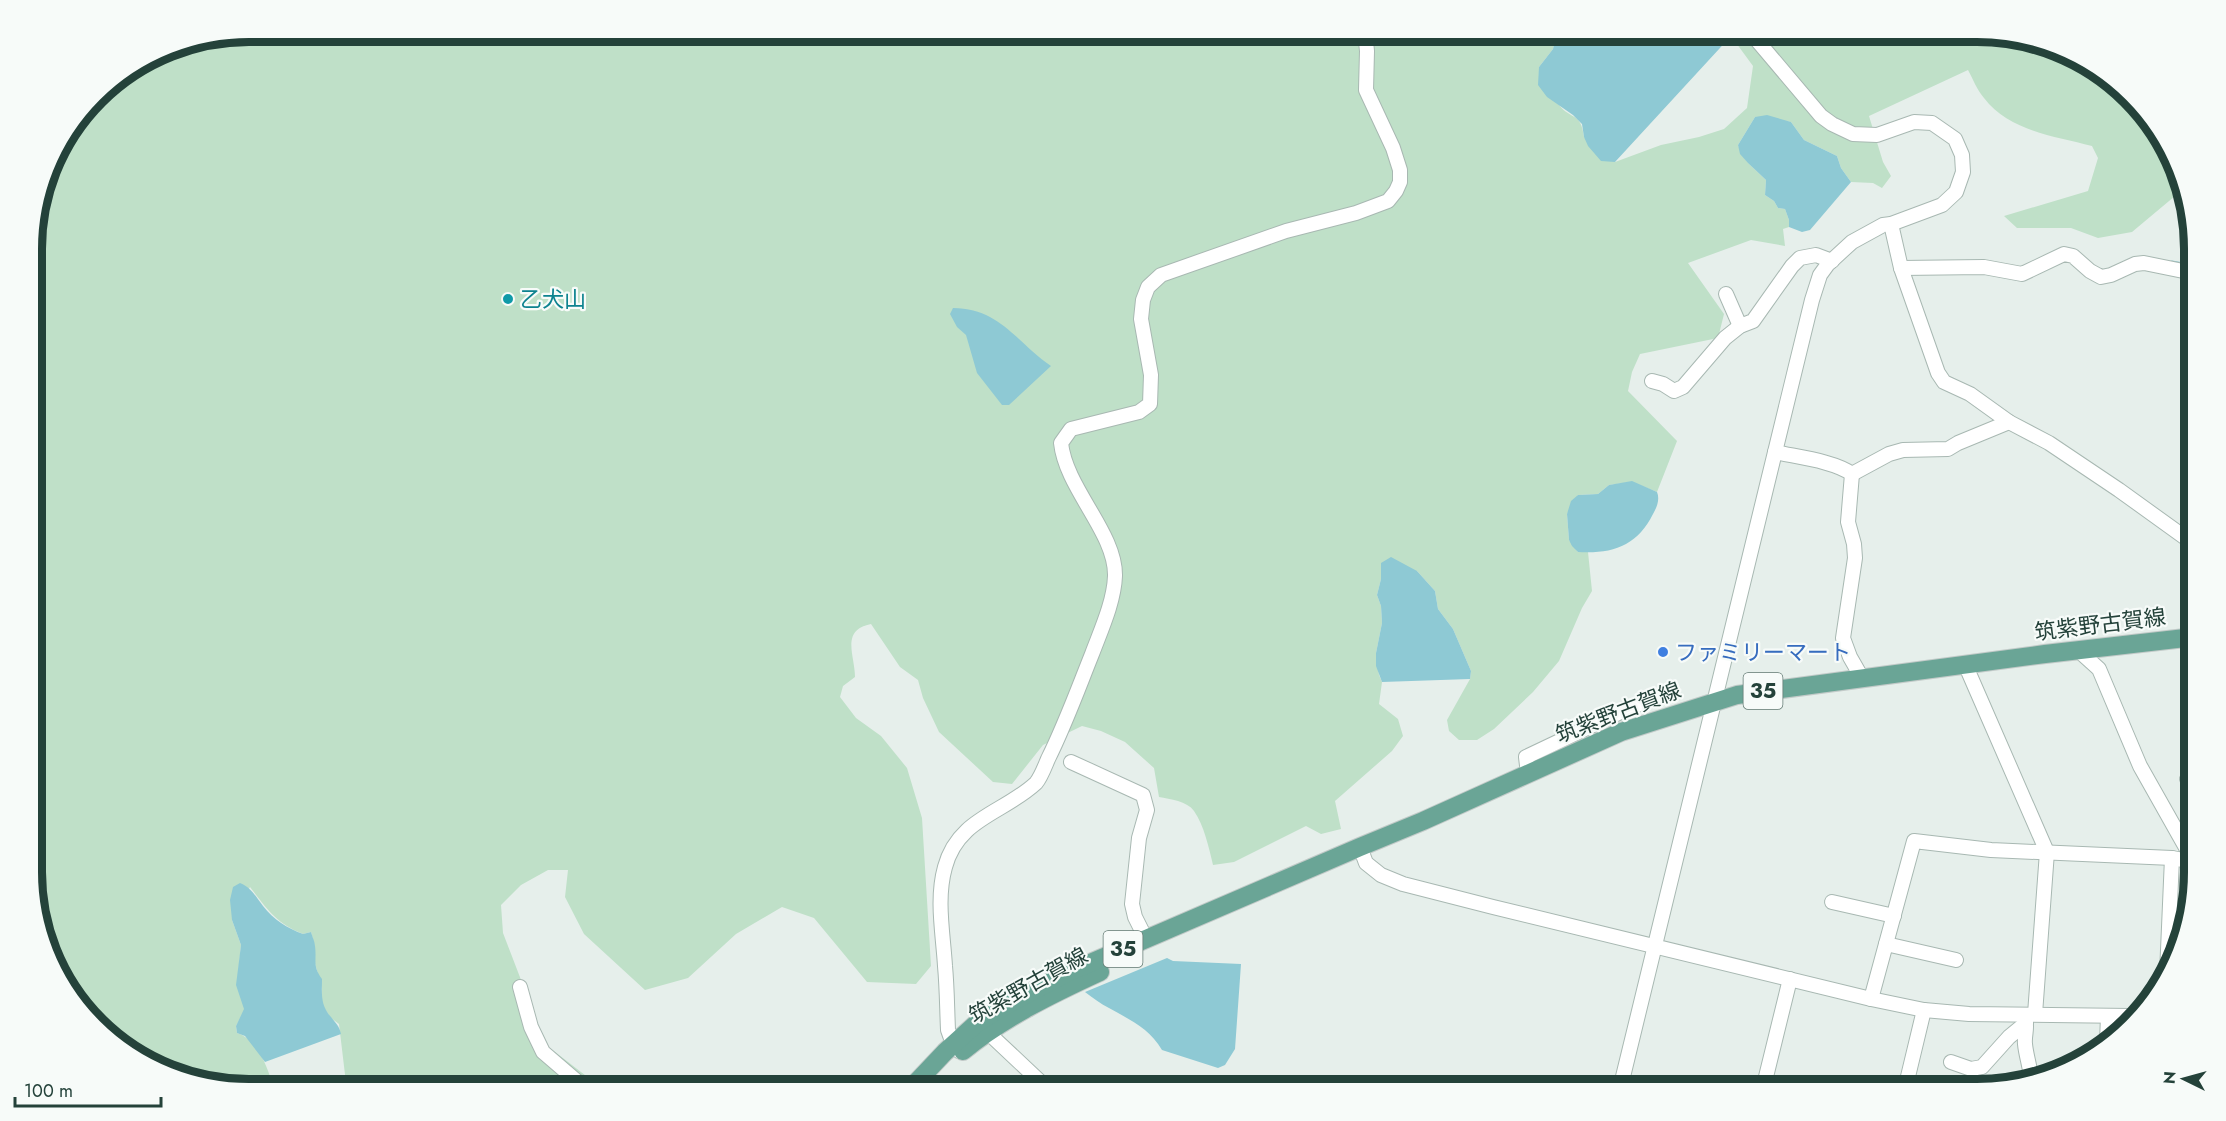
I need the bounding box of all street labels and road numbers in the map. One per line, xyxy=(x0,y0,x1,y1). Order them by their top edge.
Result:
street label: 筑紫野古賀線 xyxy=(2033,600,2167,648)
street label: 筑紫野古賀線 xyxy=(1551,673,1685,751)
road number: 35 xyxy=(1744,673,1782,709)
road number: 35 xyxy=(1104,931,1142,967)
street label: 筑紫野古賀線 xyxy=(963,939,1093,1031)

